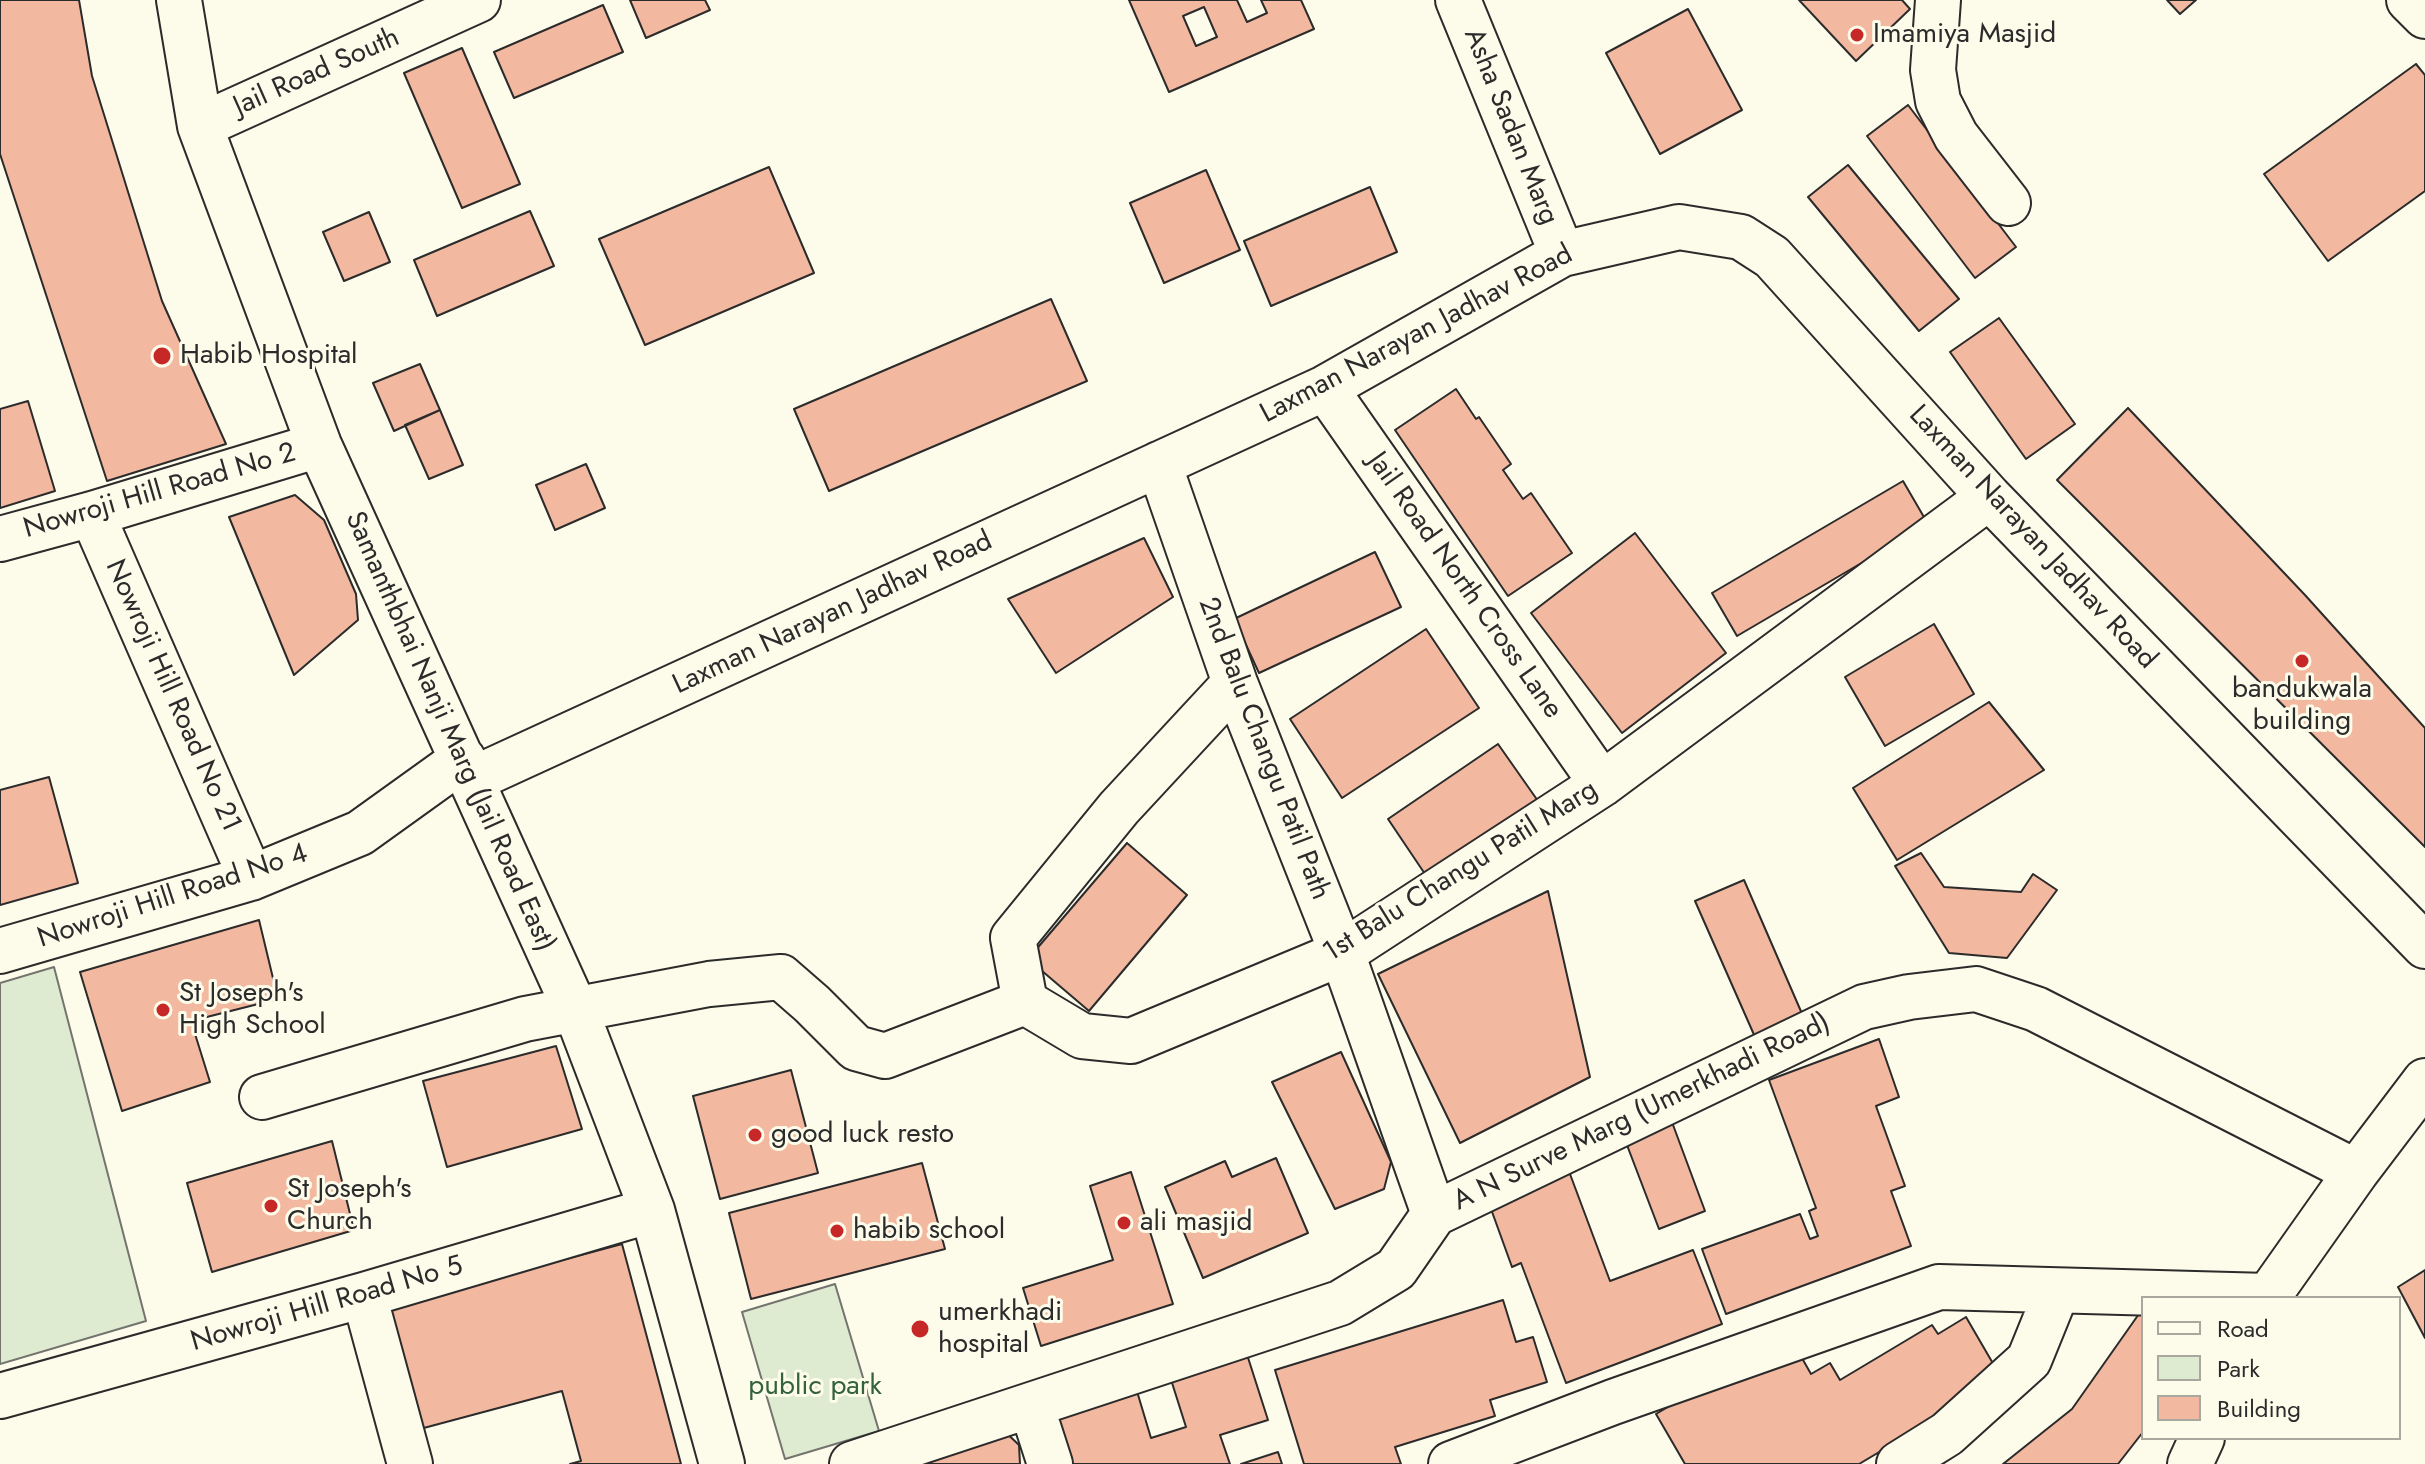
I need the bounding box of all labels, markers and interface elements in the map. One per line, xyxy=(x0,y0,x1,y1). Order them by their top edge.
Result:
place label: Imamiya Masjid xyxy=(1873,18,2056,52)
street label: Jail Road South xyxy=(229,21,405,125)
street label: Asha Sadan Marg xyxy=(1455,24,1565,230)
marker: Imamiya Masjid xyxy=(1848,26,1866,44)
street label: Laxman Narayan Jadhav Road xyxy=(1255,238,1579,432)
place label: Habib Hospital xyxy=(180,339,358,373)
marker: Habib Hospital xyxy=(151,345,173,367)
street label: Laxman Narayan Jadhav Road xyxy=(1901,399,2163,677)
street label: Nowroji Hill Road No 2 xyxy=(20,437,300,547)
street label: Jail Road North Cross Lane xyxy=(1359,446,1569,726)
street label: Samanthbhai Nanji Marg (Jail Road East) xyxy=(337,507,561,957)
street label: Laxman Narayan Jadhav Road xyxy=(668,525,998,703)
street label: Nowroji Hill Road No 21 xyxy=(97,555,247,837)
street label: 2nd Balu Changu Patil Path xyxy=(1190,593,1336,905)
marker: bandukwala building xyxy=(2293,652,2311,670)
place label: bandukwala building xyxy=(2232,673,2372,739)
street label: 1st Balu Changu Patil Marg xyxy=(1318,774,1604,970)
street label: Nowroji Hill Road No 4 xyxy=(34,837,312,957)
place label: St Joseph's High School xyxy=(179,977,326,1043)
marker: St Joseph's High School xyxy=(154,1001,172,1019)
street label: A N Surve Marg (Umerkhadi Road) xyxy=(1448,1007,1836,1219)
place label: good luck resto xyxy=(771,1118,954,1152)
marker: good luck resto xyxy=(746,1126,764,1144)
place label: St Joseph's Church xyxy=(287,1173,411,1239)
marker: St Joseph's Church xyxy=(262,1197,280,1215)
place label: ali masjid xyxy=(1140,1206,1252,1240)
place label: habib school xyxy=(853,1214,1005,1248)
marker: ali masjid xyxy=(1115,1214,1133,1232)
marker: habib school xyxy=(828,1222,846,1240)
street label: Nowroji Hill Road No 5 xyxy=(187,1250,467,1360)
place label: umerkhadi hospital xyxy=(938,1296,1062,1362)
legend xyxy=(2141,1296,2401,1440)
text: Road xyxy=(2217,1311,2269,1346)
marker: umerkhadi hospital xyxy=(909,1318,931,1340)
text: Park xyxy=(2217,1351,2260,1386)
park label: public park xyxy=(748,1370,882,1404)
text: Building xyxy=(2217,1391,2301,1426)

